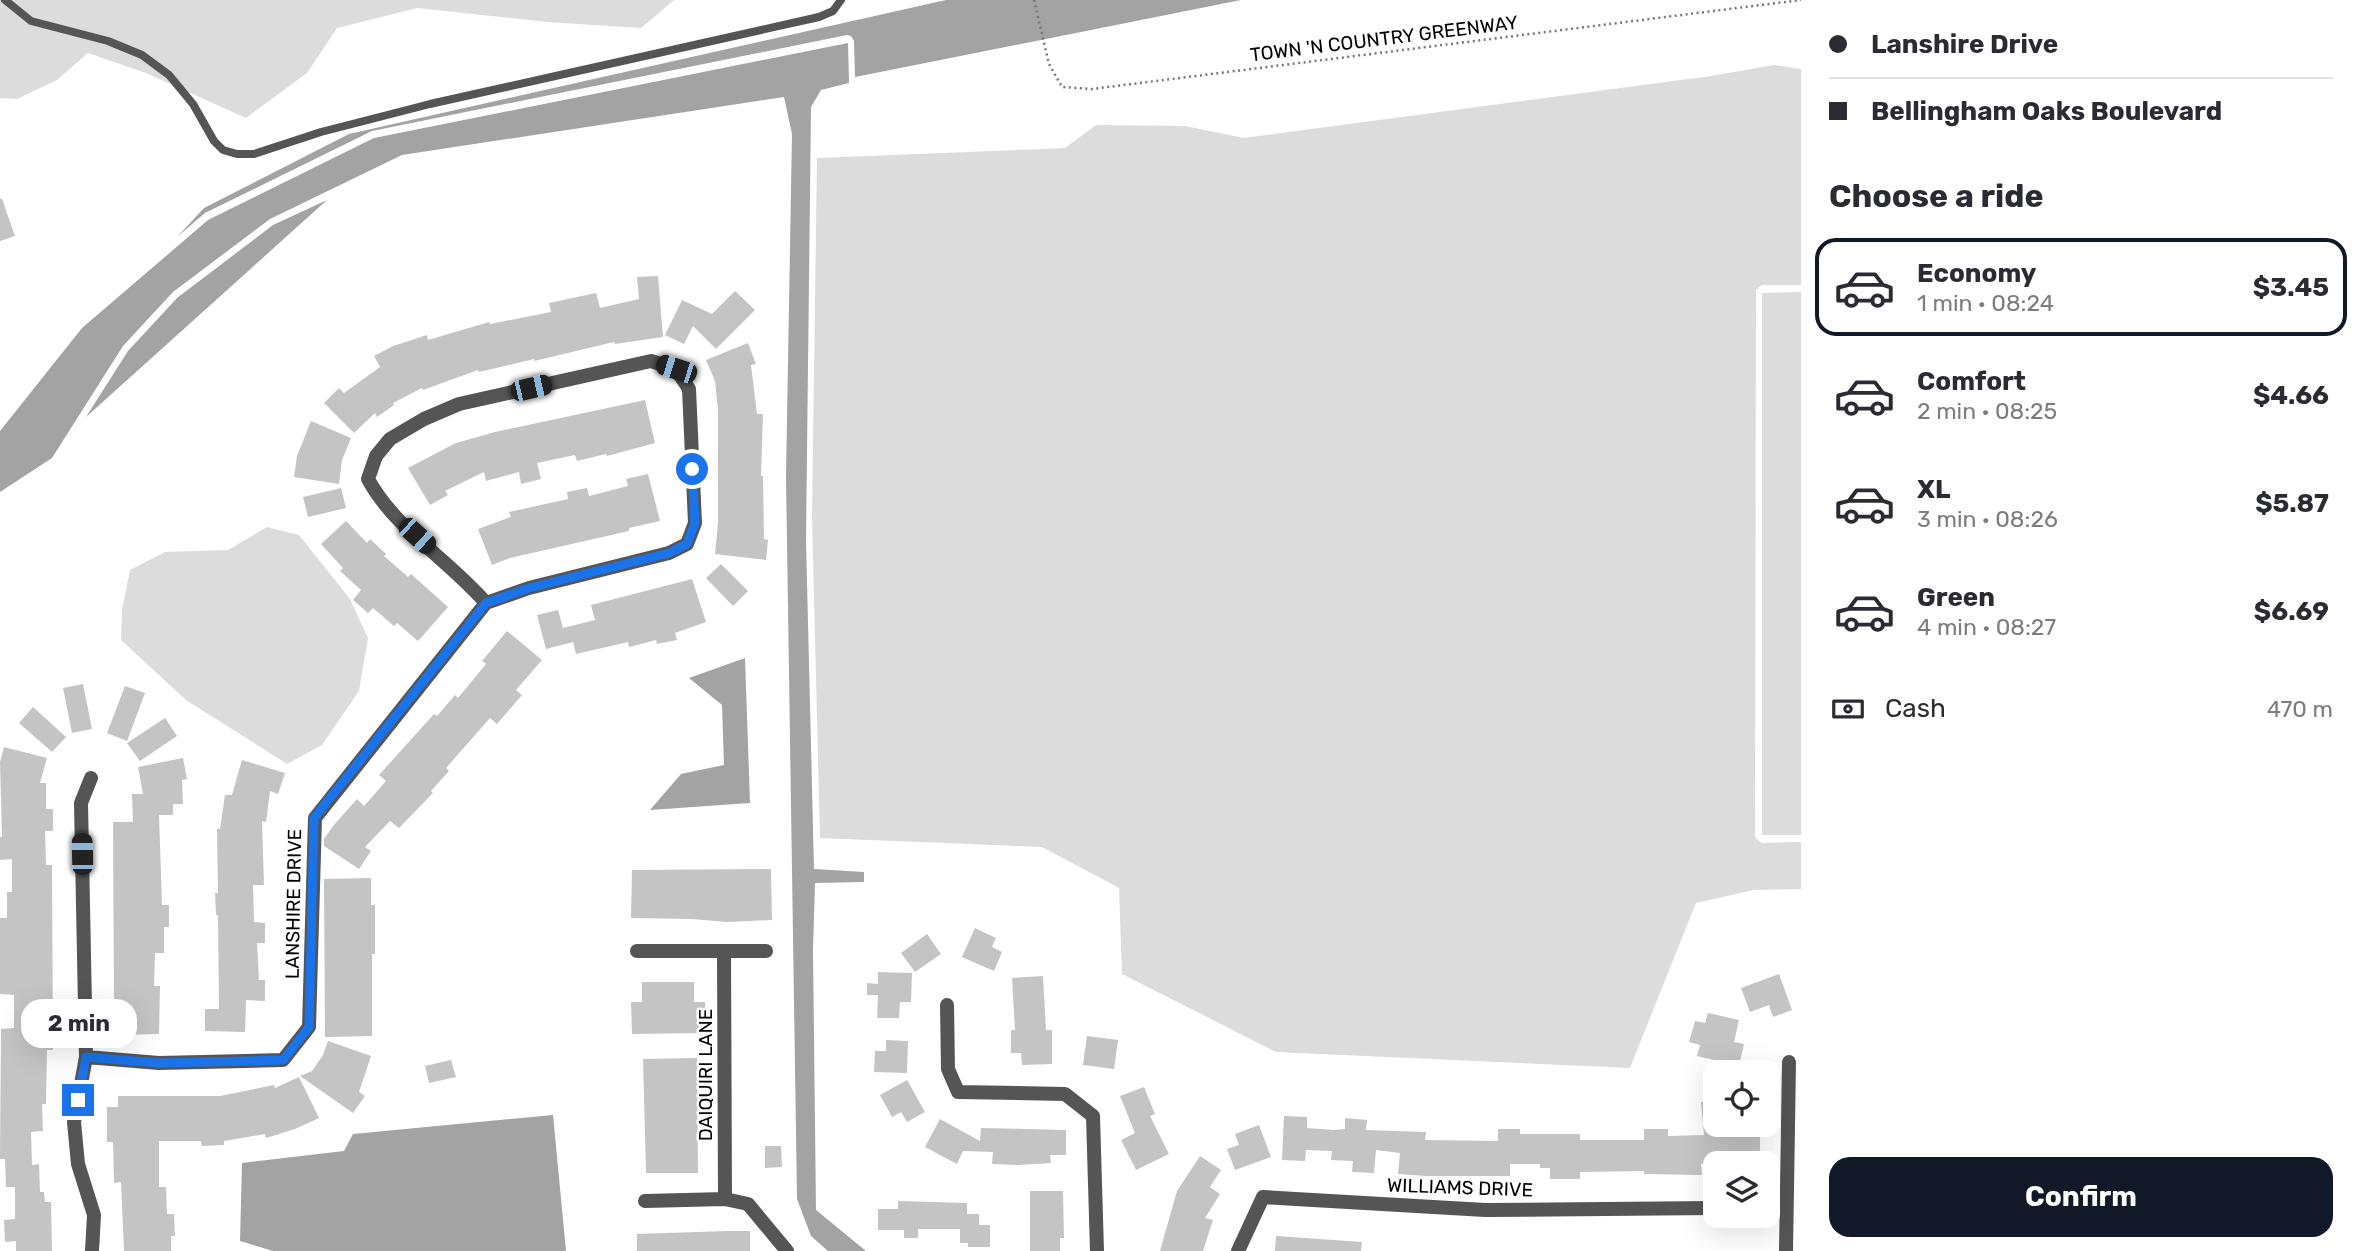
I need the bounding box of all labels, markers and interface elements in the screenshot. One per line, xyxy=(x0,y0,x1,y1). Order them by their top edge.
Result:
street label: TOWN 'N COUNTRY GREENWAY xyxy=(1249,11,1519,66)
text: Lanshire Drive xyxy=(1871,29,2058,60)
text: Bellingham Oaks Boulevard xyxy=(1871,96,2222,127)
text: Choose a ride xyxy=(1829,177,2043,215)
icon: car xyxy=(1833,256,1896,319)
text: Economy xyxy=(1917,258,2036,289)
text: $3.45 xyxy=(2253,272,2329,303)
text: 1 min · 08:24 xyxy=(1917,289,2054,317)
car xyxy=(653,353,700,385)
icon: car xyxy=(1833,364,1896,427)
text: Comfort xyxy=(1917,366,2026,397)
car xyxy=(509,373,554,403)
text: $4.66 xyxy=(2253,380,2329,411)
text: 2 min · 08:25 xyxy=(1917,397,2057,425)
route start xyxy=(676,453,708,485)
icon: car xyxy=(1833,472,1896,535)
text: XL xyxy=(1917,474,1950,505)
text: $5.87 xyxy=(2255,488,2329,519)
text: 3 min · 08:26 xyxy=(1917,505,2058,533)
car xyxy=(395,514,440,558)
icon: car xyxy=(1833,580,1896,643)
text: Green xyxy=(1917,582,1995,613)
text: $6.69 xyxy=(2254,596,2329,627)
text: 4 min · 08:27 xyxy=(1917,613,2056,641)
icon: cash xyxy=(1829,690,1867,728)
text: Cash xyxy=(1885,693,1946,724)
text: 470 m xyxy=(2267,695,2333,723)
street label: LANSHIRE DRIVE xyxy=(281,829,306,979)
car xyxy=(72,833,93,875)
callout: 2 min xyxy=(20,998,136,1048)
text: 2 min xyxy=(48,1009,110,1037)
street label: DAIQUIRI LANE xyxy=(694,1009,717,1141)
map controls xyxy=(1703,1060,1780,1228)
button: locate xyxy=(1703,1060,1780,1137)
route end xyxy=(62,1084,94,1116)
button: layers xyxy=(1703,1151,1780,1228)
button: Confirm xyxy=(1829,1157,2333,1237)
street label: WILLIAMS DRIVE xyxy=(1387,1173,1533,1202)

